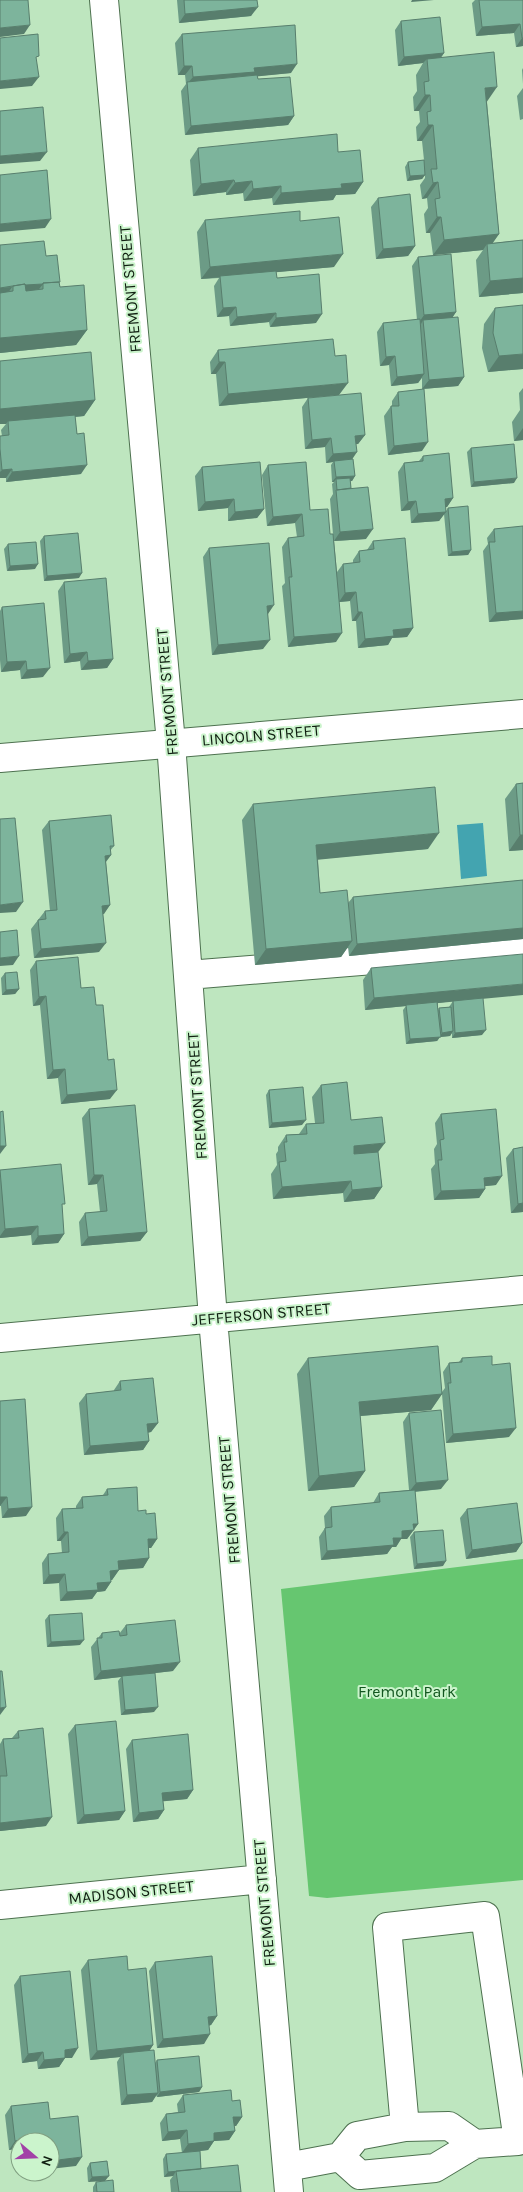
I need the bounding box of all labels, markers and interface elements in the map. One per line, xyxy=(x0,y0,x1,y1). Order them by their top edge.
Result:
street label: FREMONT STREET xyxy=(115,225,145,353)
street label: FREMONT STREET xyxy=(152,628,182,756)
street label: LINCOLN STREET xyxy=(201,720,321,750)
street label: FREMONT STREET xyxy=(183,1032,211,1160)
street label: JEFFERSON STREET xyxy=(191,1298,331,1330)
street label: FREMONT STREET xyxy=(214,1436,244,1564)
park label: Fremont Park xyxy=(358,1682,456,1701)
street label: FREMONT STREET xyxy=(249,1839,279,1967)
street label: MADISON STREET xyxy=(67,1876,195,1908)
north arrow xyxy=(10,2132,60,2182)
text: N xyxy=(37,2154,56,2169)

